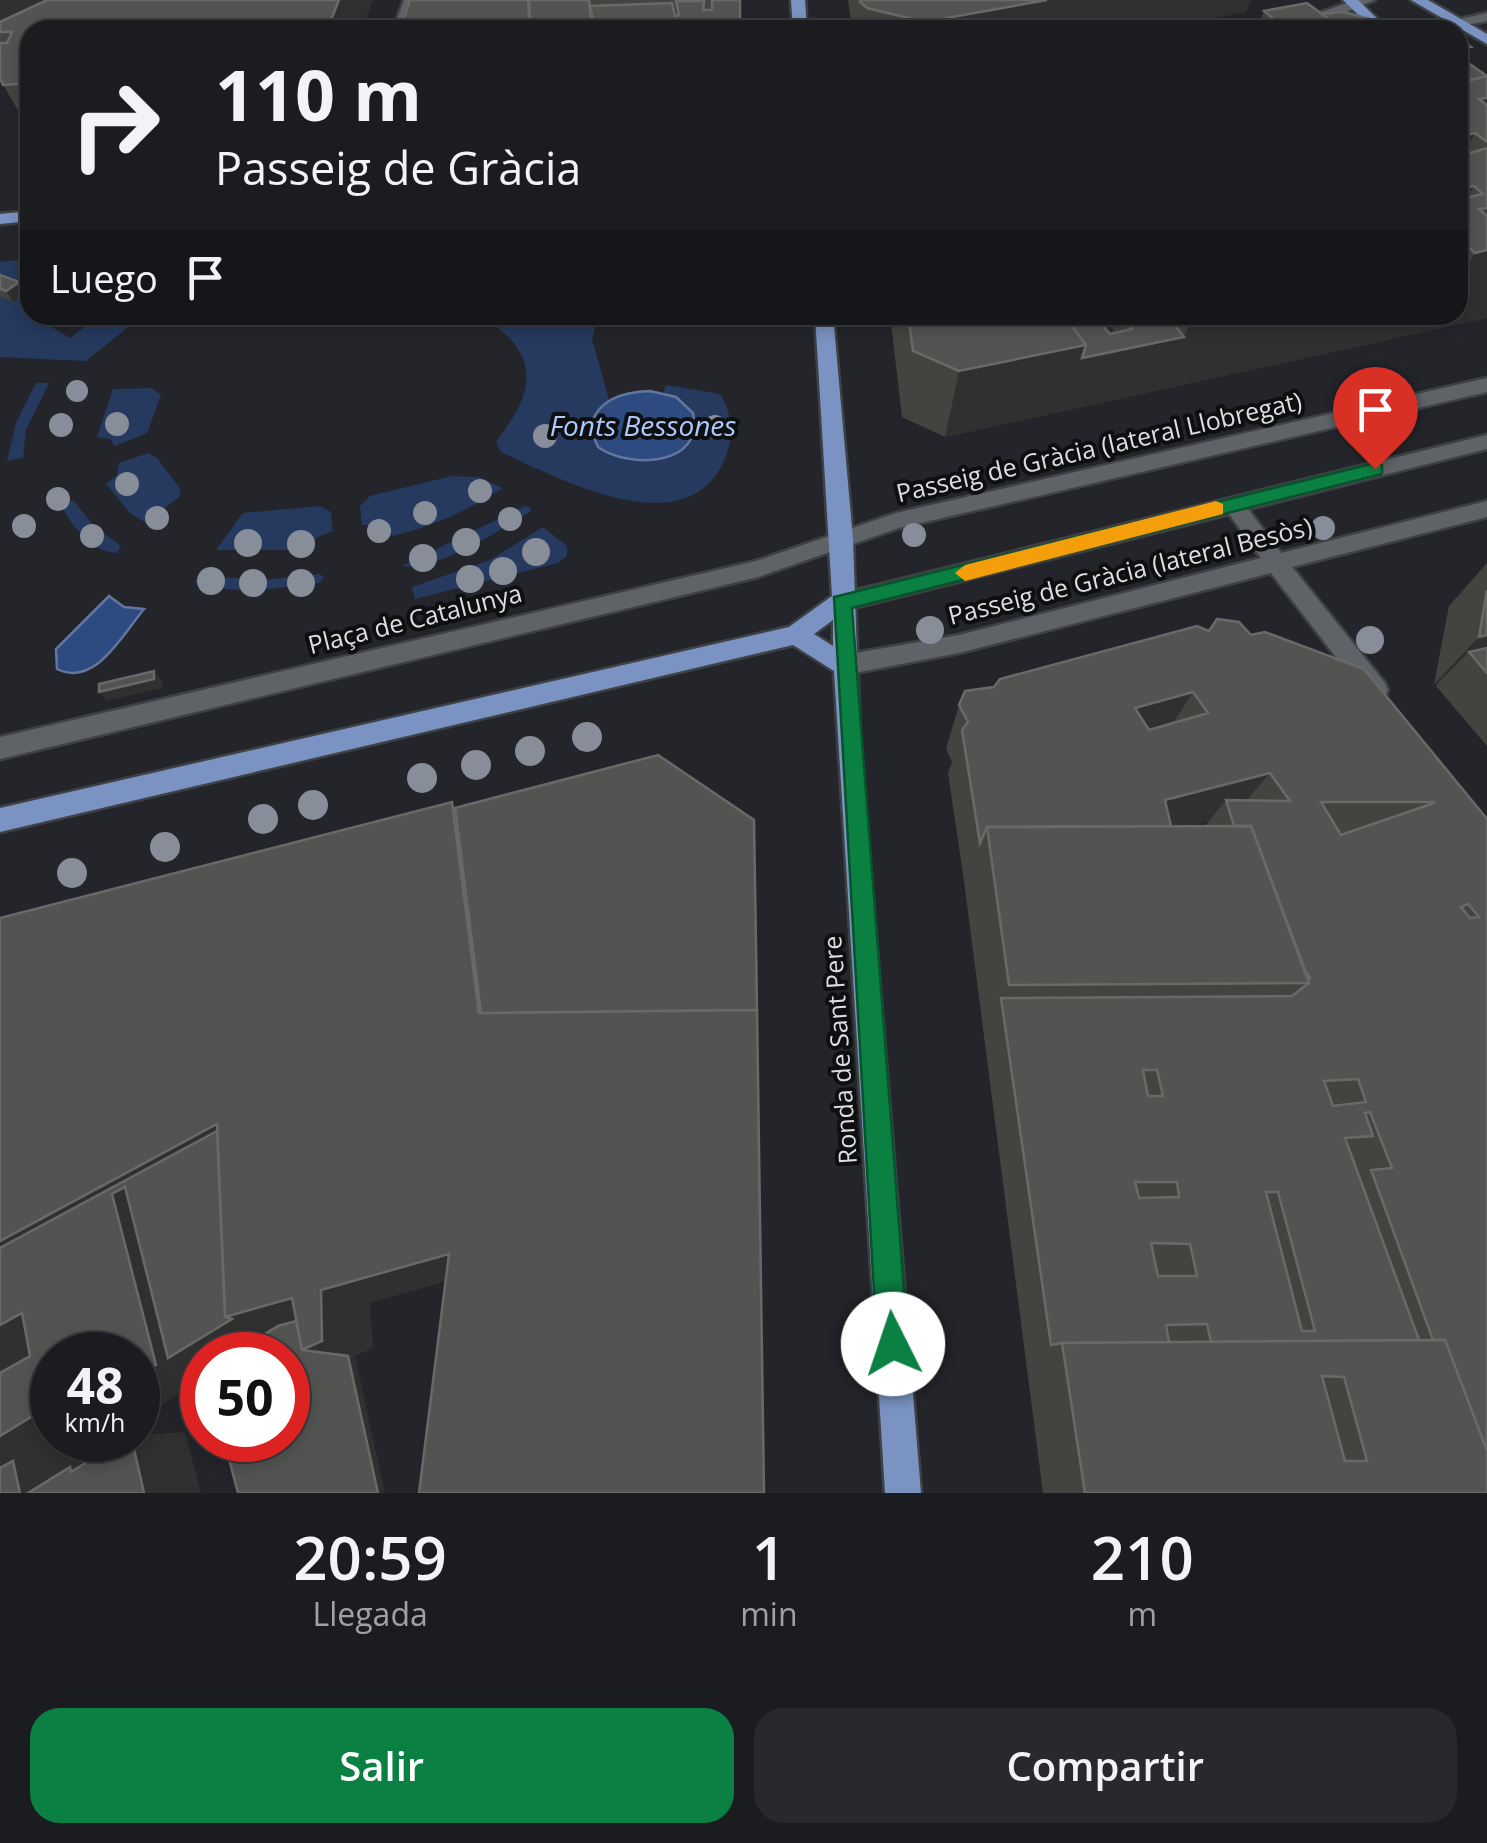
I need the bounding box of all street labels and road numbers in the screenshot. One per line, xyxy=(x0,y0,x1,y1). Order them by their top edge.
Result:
street label: Passeig de Gràcia (lateral Llobregat) xyxy=(893,383,1305,509)
street label: Passeig de Gràcia (lateral Besòs) xyxy=(944,508,1315,632)
street label: Plaça de Catalunya xyxy=(304,575,525,661)
street label: Ronda de Sant Pere xyxy=(814,935,864,1165)

